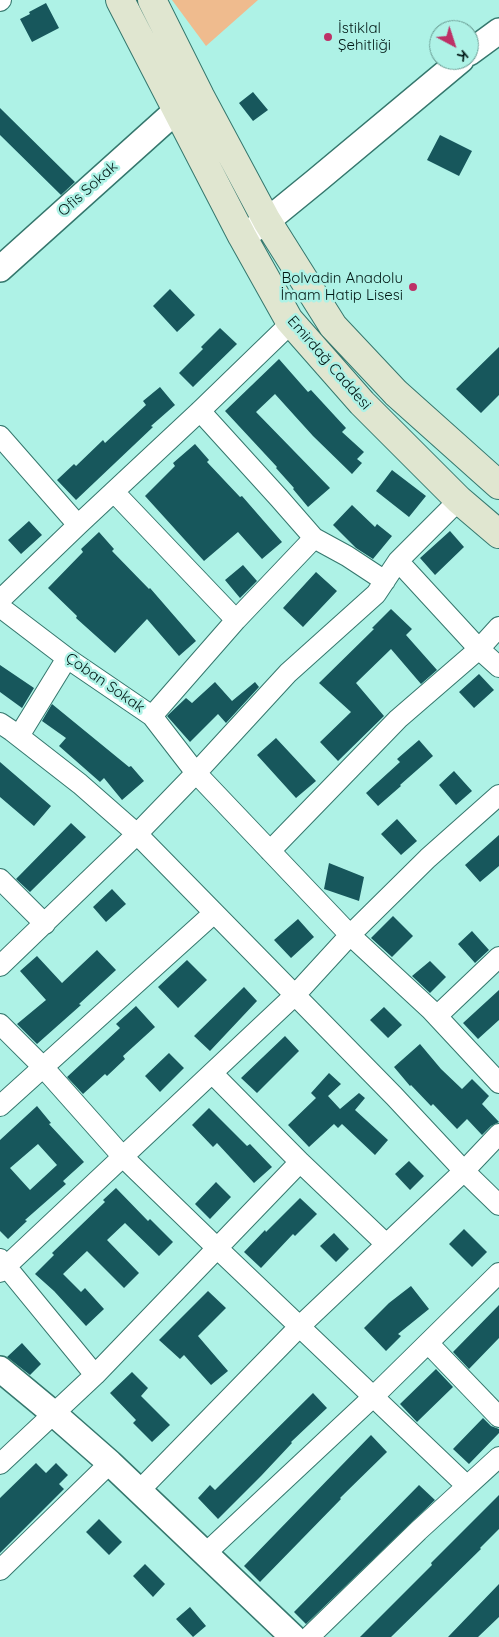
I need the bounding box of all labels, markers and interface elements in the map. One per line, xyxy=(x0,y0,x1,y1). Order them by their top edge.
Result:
place label: İstiklal Şehitliği xyxy=(338,19,391,54)
north arrow xyxy=(429,20,479,70)
marker: İstiklal Şehitliği xyxy=(322,31,334,43)
text: K xyxy=(454,46,472,66)
street label: Ofis Sokak xyxy=(55,158,121,220)
place label: Bolvadin Anadolu İmam Hatip Lisesi xyxy=(280,269,403,304)
marker: Bolvadin Anadolu İmam Hatip Lisesi xyxy=(407,281,419,293)
street label: Emirdağ Caddesi xyxy=(283,312,375,414)
street label: Çoban Sokak xyxy=(62,649,148,717)

